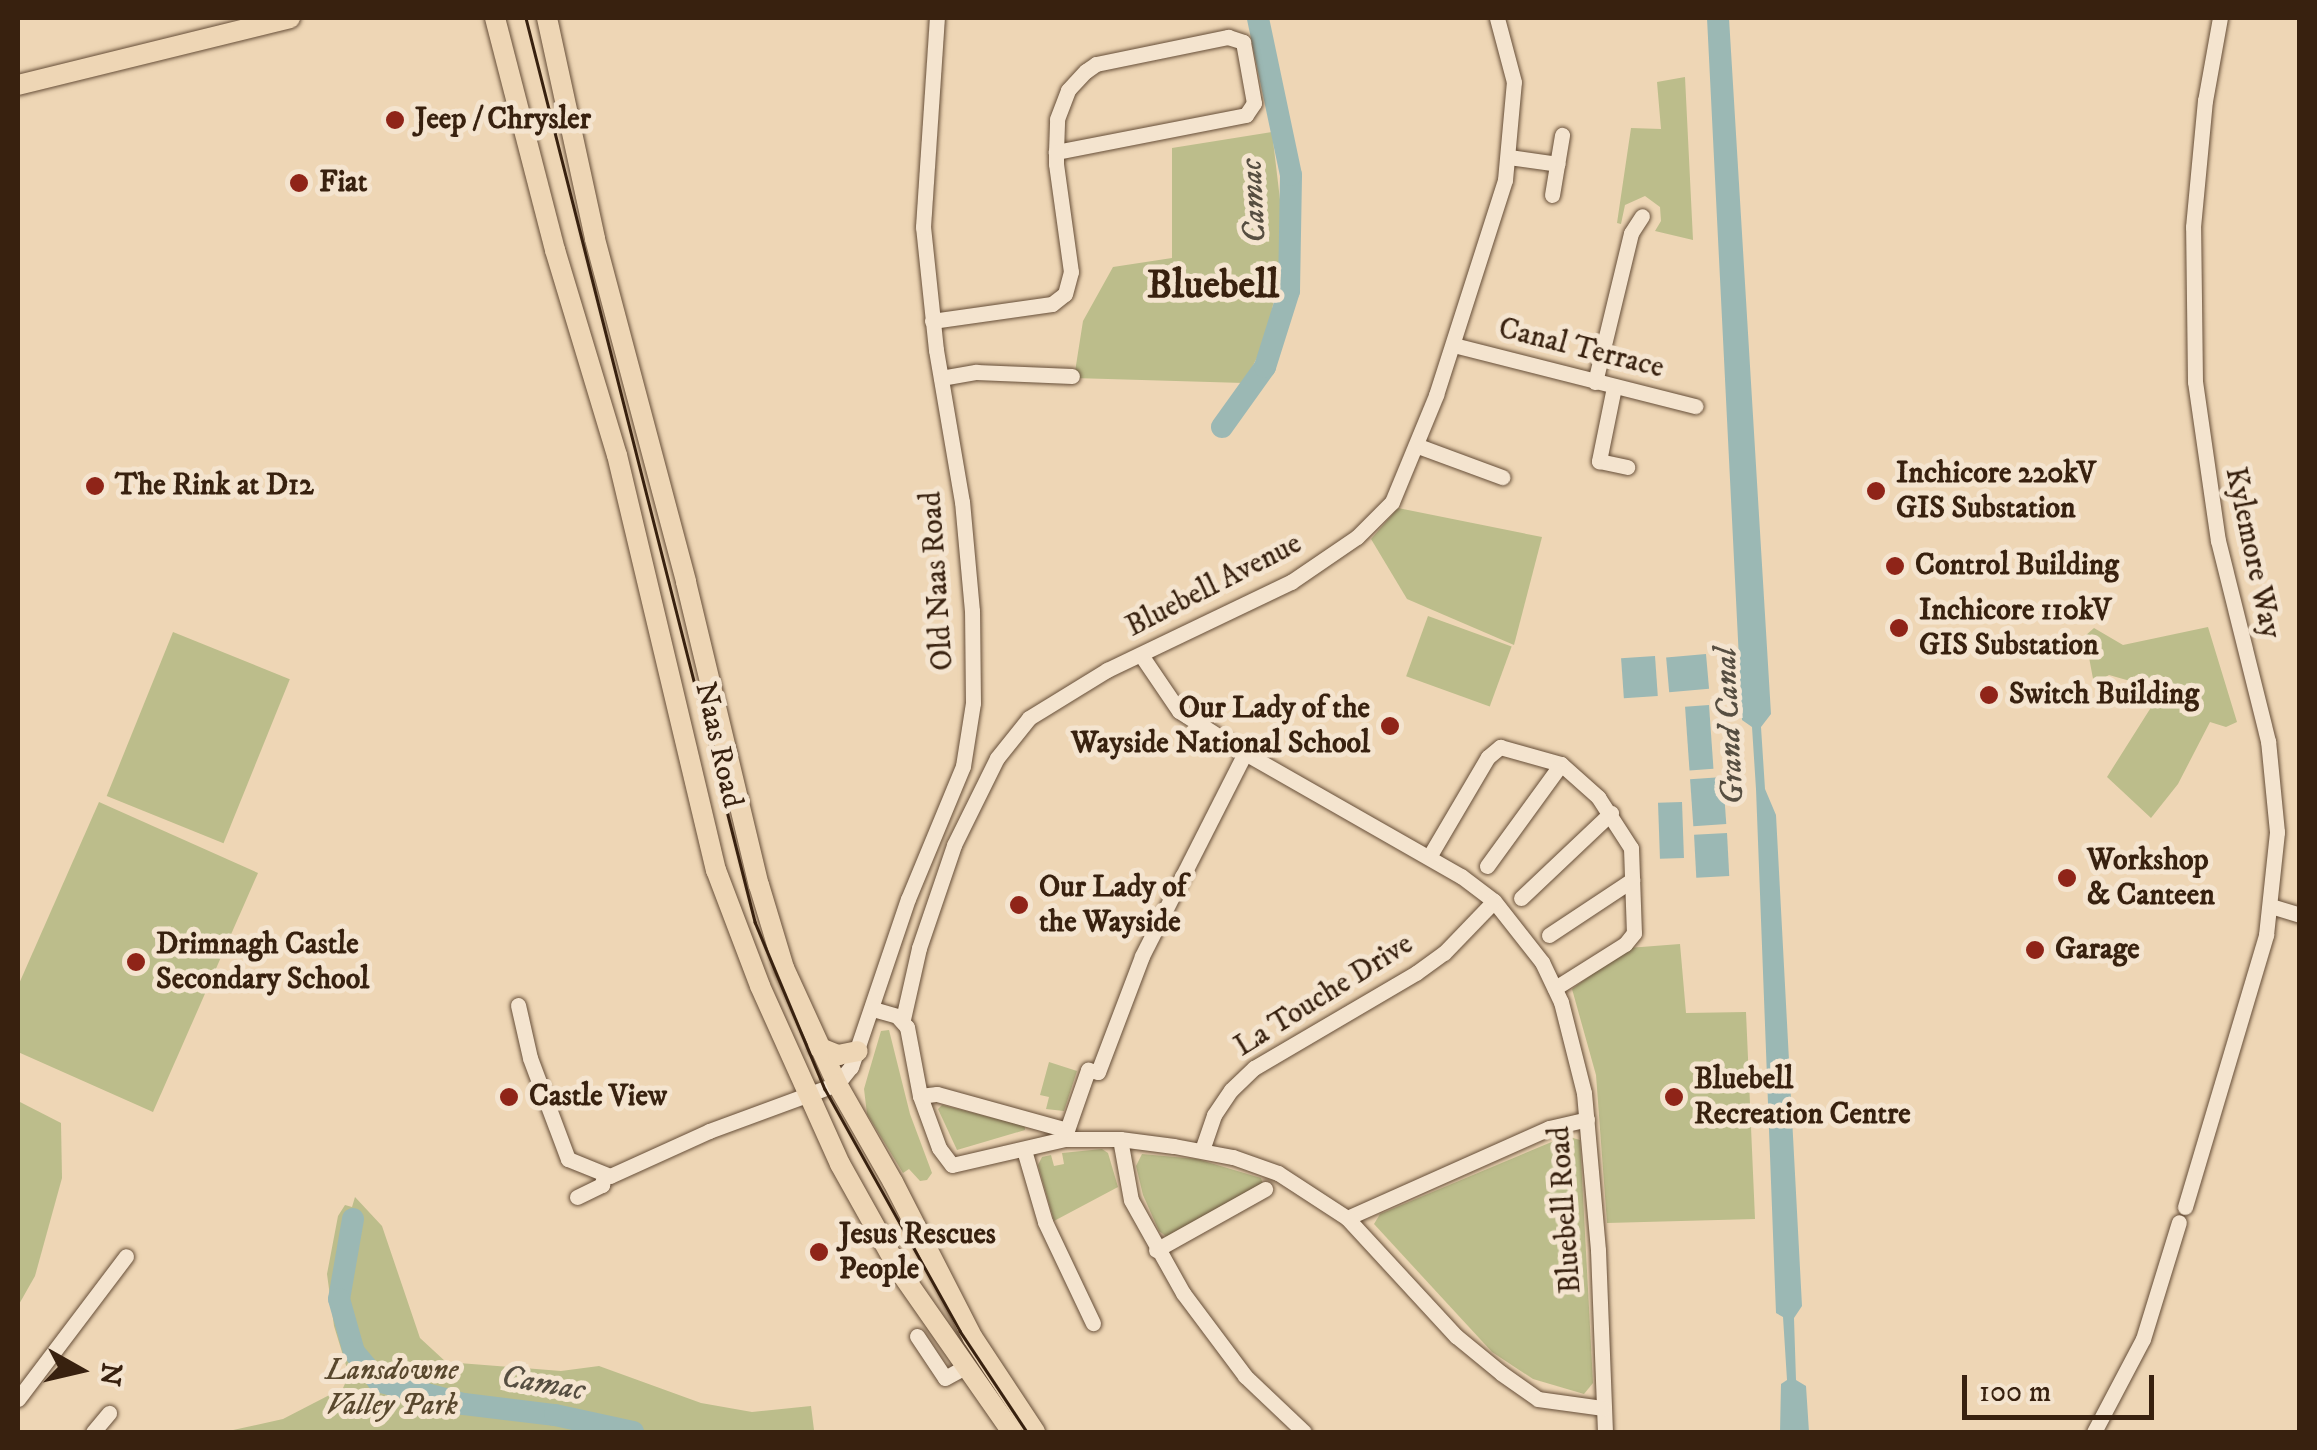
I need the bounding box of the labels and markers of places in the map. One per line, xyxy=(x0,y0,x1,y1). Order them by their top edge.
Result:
place label: Jeep / Chrysler xyxy=(415,102,591,138)
marker: Jeep / Chrysler xyxy=(384,109,406,131)
place label: Fiat xyxy=(319,165,367,201)
marker: Fiat xyxy=(288,172,310,194)
place label: Inchicore 220kV GIS Substation xyxy=(1896,456,2096,526)
place label: The Rink at D12 xyxy=(115,468,314,504)
marker: The Rink at D12 xyxy=(84,475,106,497)
marker: Inchicore 220kV GIS Substation xyxy=(1865,480,1887,502)
place label: Control Building xyxy=(1915,548,2119,584)
marker: Control Building xyxy=(1884,555,1906,577)
place label: Inchicore 110kV GIS Substation xyxy=(1919,593,2112,664)
marker: Inchicore 110kV GIS Substation xyxy=(1888,617,1910,639)
place label: Switch Building xyxy=(2009,677,2199,713)
marker: Switch Building xyxy=(1978,684,2000,706)
place label: Our Lady of the Wayside National School xyxy=(1071,691,1370,762)
marker: Our Lady of the Wayside National School xyxy=(1379,715,1401,737)
place label: Workshop & Canteen xyxy=(2087,843,2215,914)
marker: Workshop & Canteen xyxy=(2056,867,2078,889)
place label: Our Lady of the Wayside xyxy=(1039,870,1186,940)
marker: Our Lady of the Wayside xyxy=(1008,894,1030,916)
place label: Drimnagh Castle Secondary School xyxy=(156,927,369,998)
place label: Garage xyxy=(2055,932,2140,968)
marker: Garage xyxy=(2024,939,2046,961)
marker: Drimnagh Castle Secondary School xyxy=(125,951,147,973)
place label: Bluebell Recreation Centre xyxy=(1694,1062,1911,1132)
place label: Castle View xyxy=(529,1079,667,1115)
marker: Castle View xyxy=(498,1086,520,1108)
marker: Bluebell Recreation Centre xyxy=(1663,1086,1685,1108)
place label: Jesus Rescues People xyxy=(839,1217,996,1288)
marker: Jesus Rescues People xyxy=(808,1241,830,1263)

